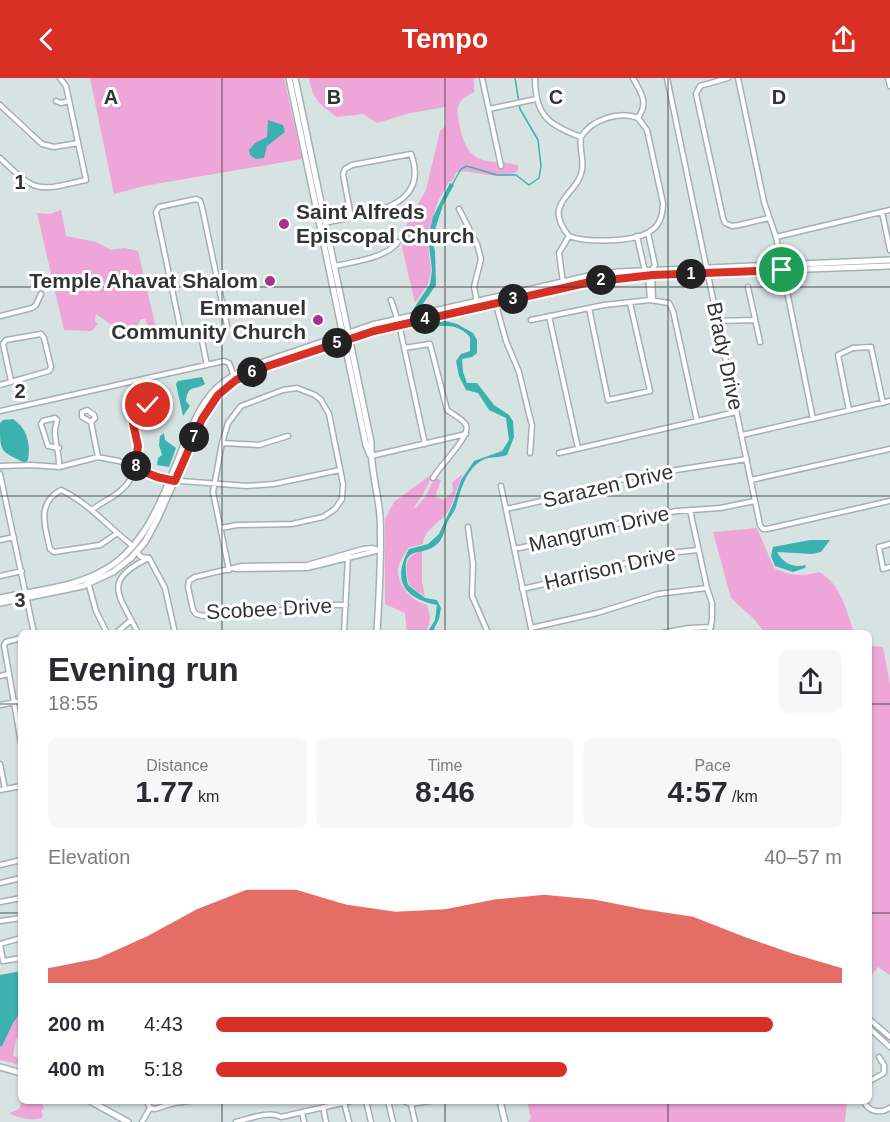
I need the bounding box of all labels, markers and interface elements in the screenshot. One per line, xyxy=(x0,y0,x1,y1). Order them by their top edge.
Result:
icon: back xyxy=(30,23,63,56)
icon: share xyxy=(827,23,860,56)
text: Tempo xyxy=(402,24,488,54)
text: A xyxy=(104,86,118,108)
text: B xyxy=(327,86,341,108)
text: C xyxy=(549,86,563,108)
text: D xyxy=(772,86,786,108)
text: 1 xyxy=(14,171,26,193)
place label: Saint Alfreds Episcopal Church xyxy=(296,200,475,247)
marker: Saint Alfreds Episcopal Church xyxy=(277,217,291,231)
pin xyxy=(756,244,807,295)
icon: arrive xyxy=(765,253,798,286)
pin: 1 xyxy=(676,259,706,289)
pin: 2 xyxy=(586,265,616,295)
text: 1 xyxy=(687,265,695,282)
place label: Temple Ahavat Shalom xyxy=(29,269,258,292)
text: 2 xyxy=(597,271,605,288)
marker: Temple Ahavat Shalom xyxy=(263,274,277,288)
pin: 3 xyxy=(498,284,528,314)
text: 3 xyxy=(509,290,517,307)
place label: Emmanuel Community Church xyxy=(111,296,306,343)
street label: Brady Drive xyxy=(703,300,748,412)
pin: 4 xyxy=(410,304,440,334)
text: 4 xyxy=(421,310,429,327)
marker: Emmanuel Community Church xyxy=(311,313,325,327)
pin: 5 xyxy=(322,328,352,358)
text: 5 xyxy=(333,334,341,351)
pin: 6 xyxy=(237,357,267,387)
text: 6 xyxy=(248,363,256,380)
pin xyxy=(122,379,173,430)
text: 2 xyxy=(14,380,26,402)
icon: check xyxy=(131,388,164,421)
pin: 7 xyxy=(179,422,209,452)
text: 7 xyxy=(190,428,198,445)
pin: 8 xyxy=(121,451,151,481)
text: 8 xyxy=(132,457,140,474)
street label: Sarazen Drive xyxy=(540,459,675,512)
street label: Mangrum Drive xyxy=(526,501,671,556)
street label: Harrison Drive xyxy=(542,541,678,594)
text: 3 xyxy=(14,589,26,611)
street label: Scobee Drive xyxy=(205,594,333,623)
button: share xyxy=(779,650,842,713)
text: Evening run xyxy=(48,651,239,688)
text: 18:55 xyxy=(48,692,98,714)
text: Distance xyxy=(146,757,208,774)
text: Time xyxy=(428,757,462,774)
text: Pace xyxy=(694,757,731,774)
text: 1.77 xyxy=(135,775,194,808)
text: 8:46 xyxy=(415,775,475,808)
text: 4:57 xyxy=(668,775,728,808)
text: km xyxy=(194,788,219,805)
text: /km xyxy=(728,788,758,805)
text: Elevation xyxy=(48,846,130,868)
text: 40–57 m xyxy=(764,846,842,868)
text: 200 m xyxy=(48,1013,105,1035)
text: 4:43 xyxy=(144,1013,183,1035)
text: 400 m xyxy=(48,1058,105,1080)
text: 5:18 xyxy=(144,1058,183,1080)

